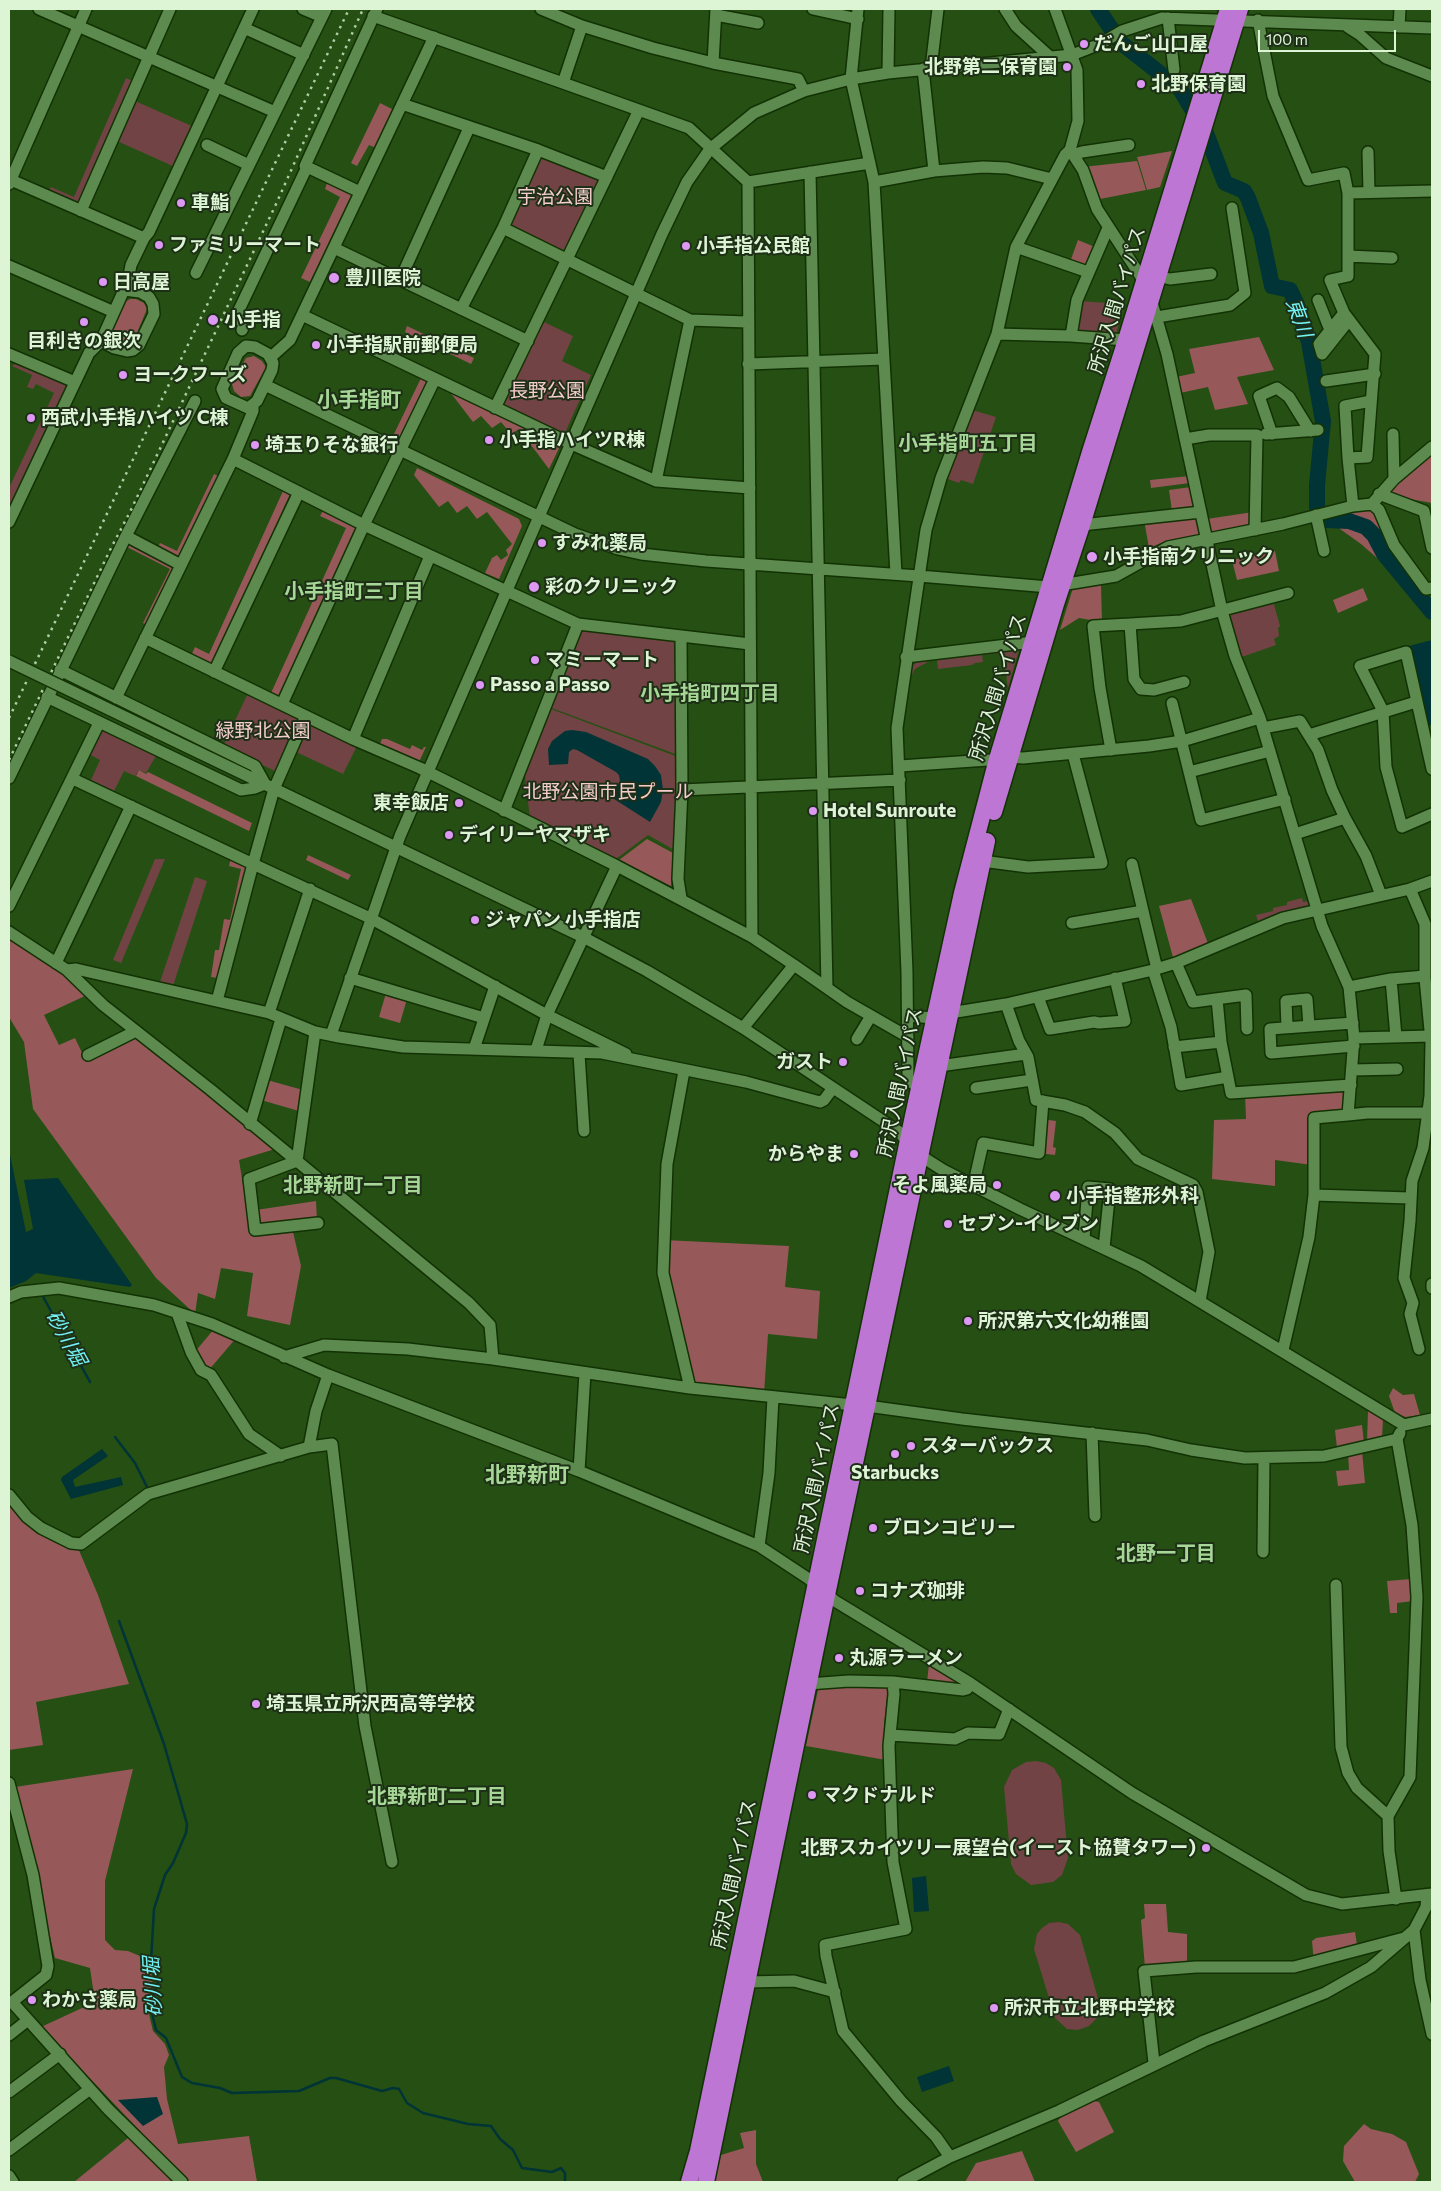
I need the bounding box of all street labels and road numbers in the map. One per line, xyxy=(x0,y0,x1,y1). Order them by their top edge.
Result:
street label: 所沢入間バイパス xyxy=(1084,224,1150,376)
street label: 所沢入間バイパス xyxy=(965,611,1031,763)
street label: 所沢入間バイパス xyxy=(873,1005,927,1159)
street label: 所沢入間バイパス xyxy=(790,1401,844,1555)
street label: 所沢入間バイパス xyxy=(707,1797,761,1951)

